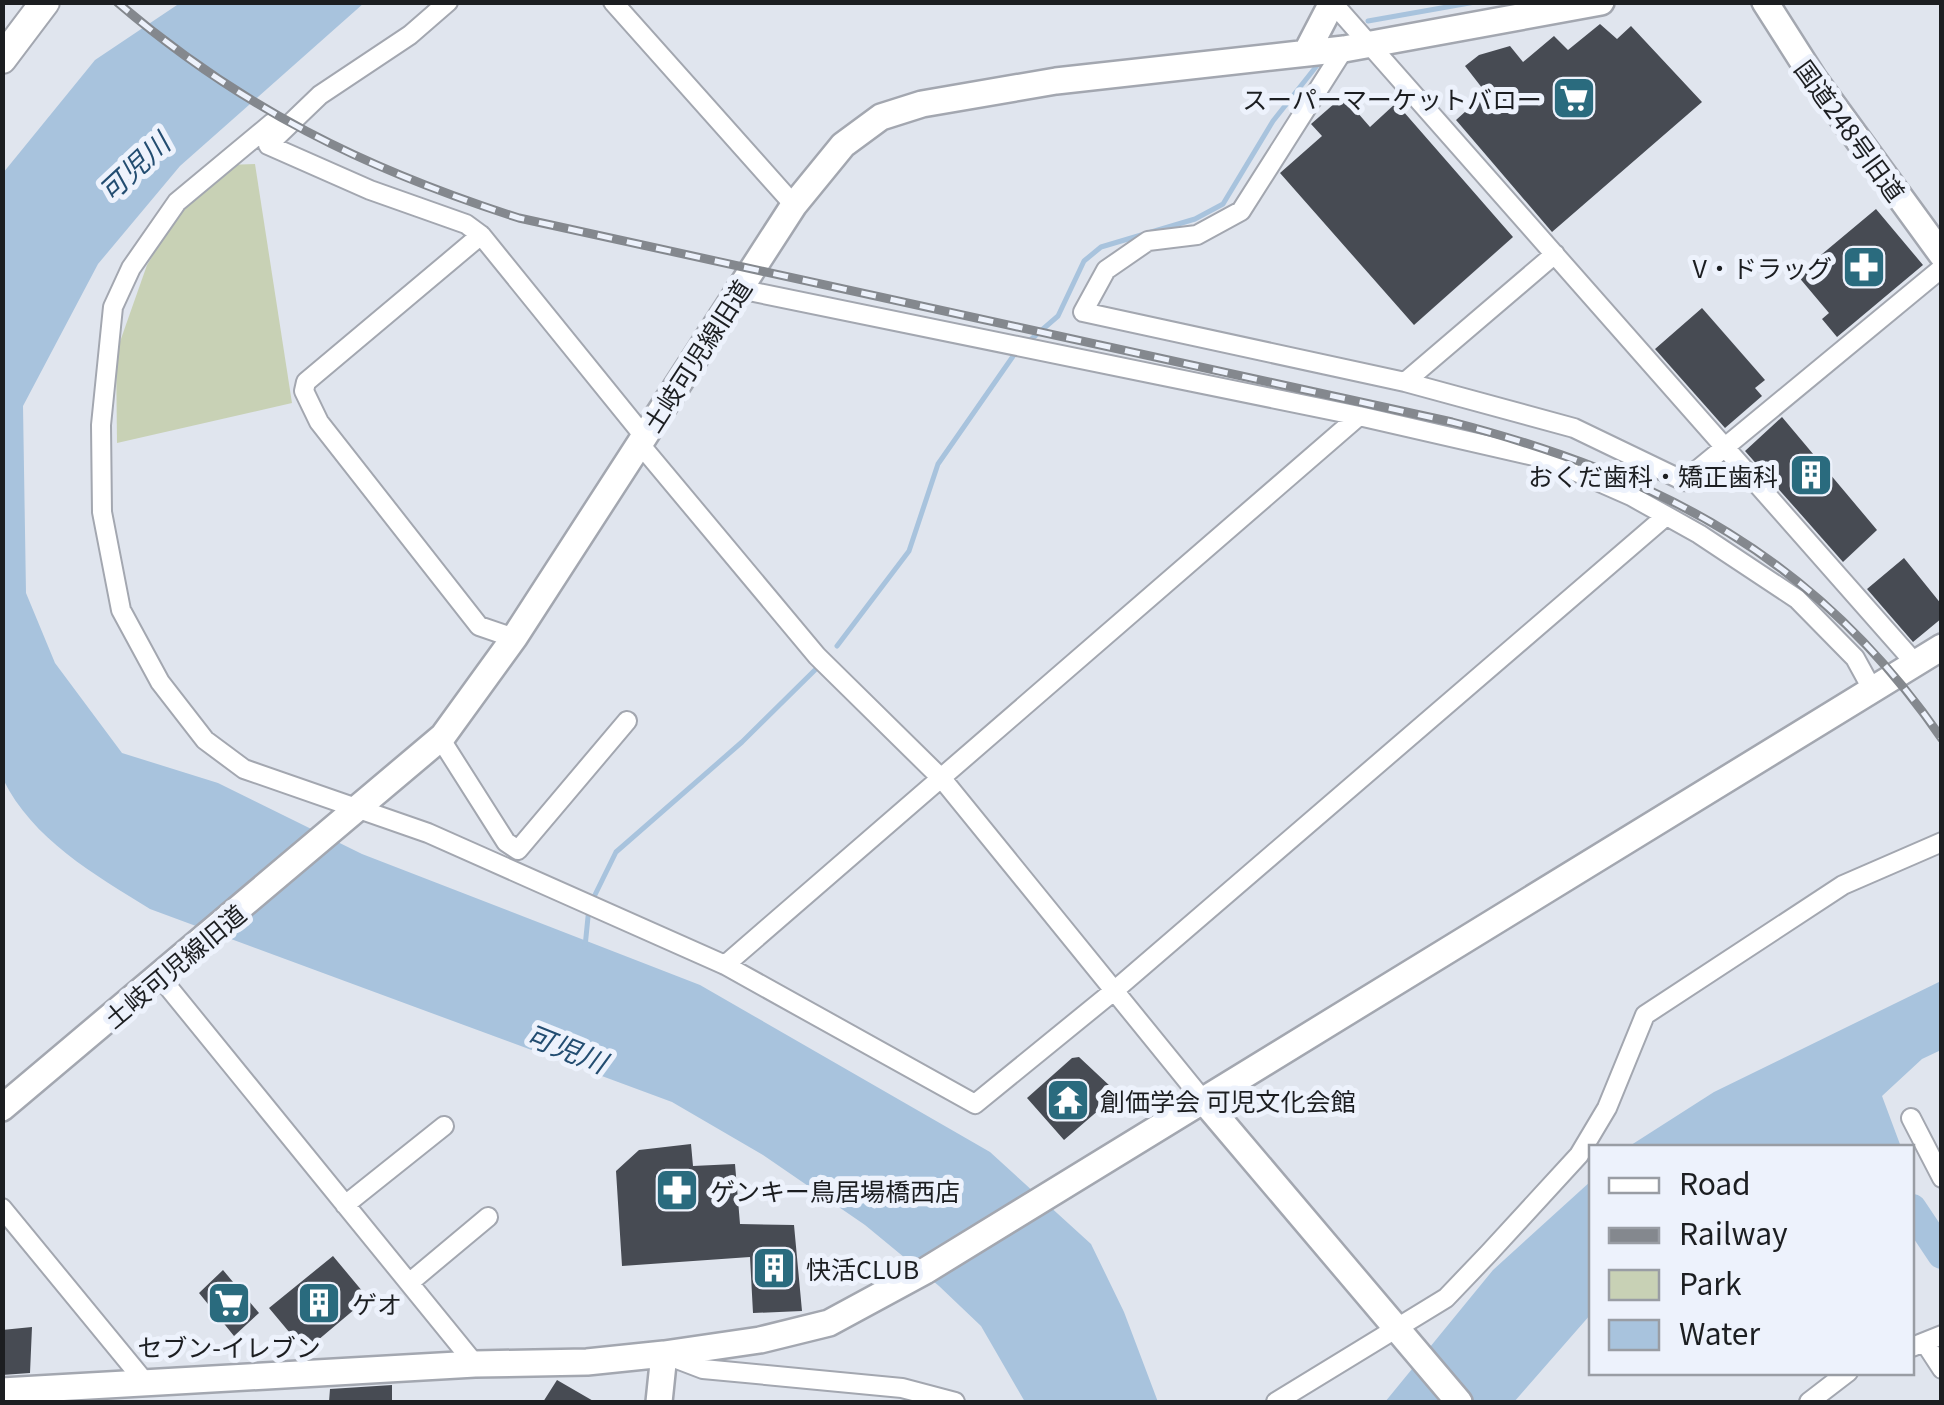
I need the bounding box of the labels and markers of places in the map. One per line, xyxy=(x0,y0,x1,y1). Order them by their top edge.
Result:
supermarket icon: スーパーマーケットバロー xyxy=(1551,75,1597,121)
place label: スーパーマーケットバロー xyxy=(1242,80,1542,116)
pharmacy icon: V・ドラッグ xyxy=(1841,244,1887,290)
place label: V・ドラッグ xyxy=(1693,249,1832,285)
building icon: おくだ歯科・矯正歯科 xyxy=(1788,452,1834,498)
place label: おくだ歯科・矯正歯科 xyxy=(1528,457,1778,493)
temple icon: 創価学会 可児文化会館 xyxy=(1045,1077,1091,1123)
place label: 創価学会 可児文化会館 xyxy=(1100,1082,1356,1118)
pharmacy icon: ゲンキー鳥居場橋西店 xyxy=(654,1167,700,1213)
place label: ゲンキー鳥居場橋西店 xyxy=(710,1172,960,1208)
building icon: 快活CLUB xyxy=(751,1245,797,1291)
place label: 快活CLUB xyxy=(806,1250,919,1286)
supermarket icon: セブン-イレブン xyxy=(206,1280,252,1326)
building icon: ゲオ xyxy=(296,1280,342,1326)
place label: ゲオ xyxy=(352,1285,402,1321)
place label: セブン-イレブン xyxy=(137,1328,321,1364)

